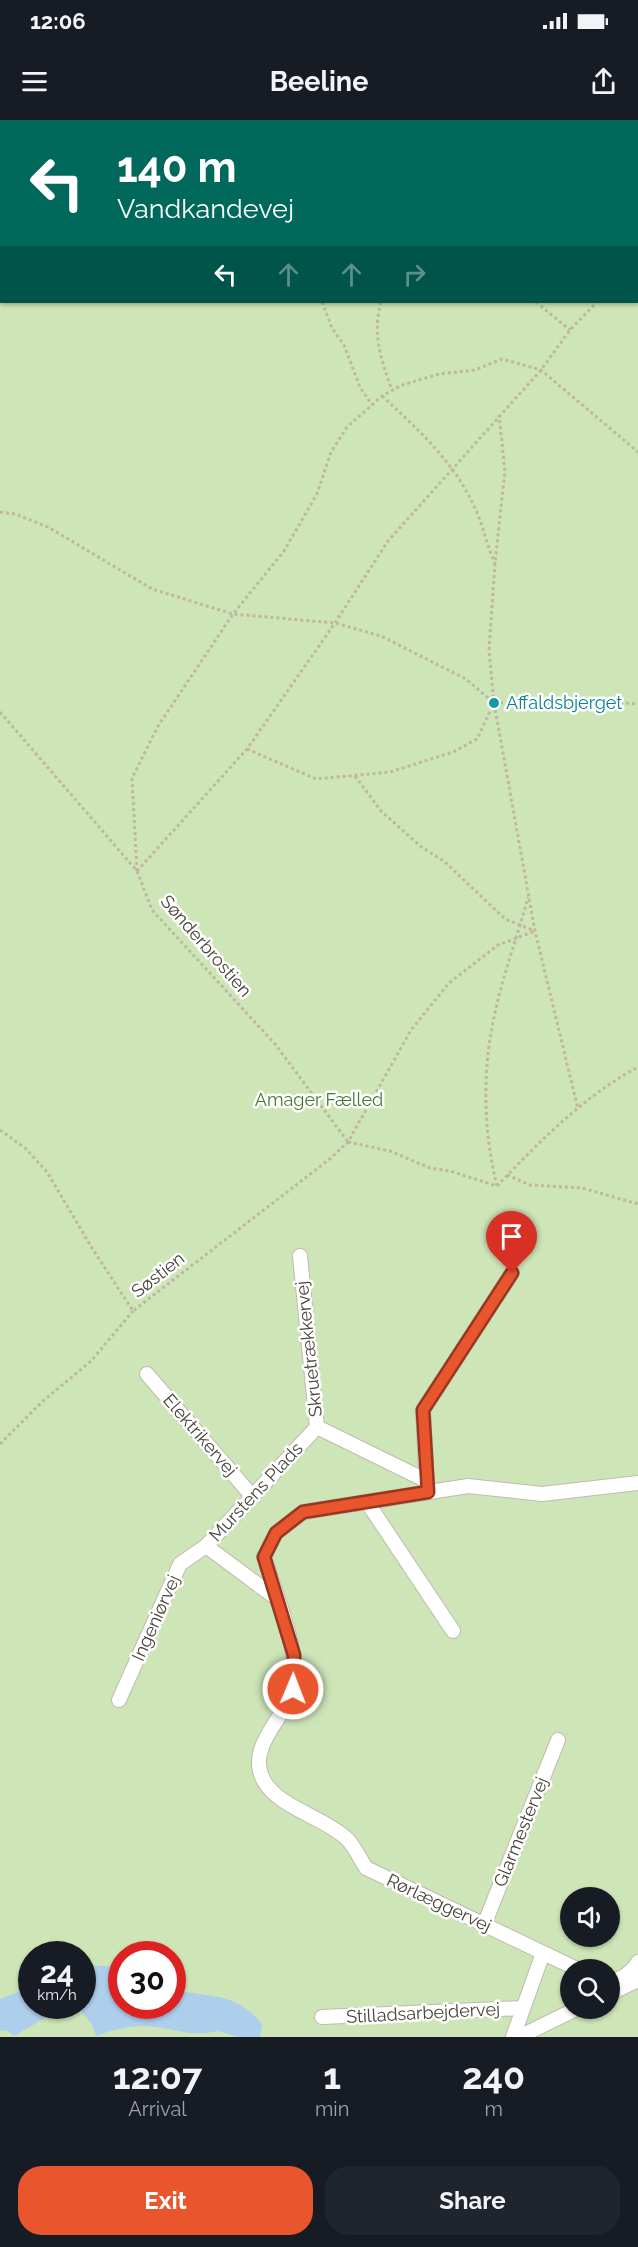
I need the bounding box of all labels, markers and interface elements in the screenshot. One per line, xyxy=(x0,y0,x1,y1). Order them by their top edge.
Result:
text: 12:06 xyxy=(30,8,86,34)
icon: menu xyxy=(18,65,51,98)
icon: share xyxy=(587,65,620,98)
text: Beeline xyxy=(270,66,368,97)
text: 140 m xyxy=(117,143,237,192)
icon: left xyxy=(18,144,96,222)
text: Vandkandevej xyxy=(117,193,294,224)
icon: left xyxy=(209,258,242,291)
icon: ahead xyxy=(272,258,305,291)
icon: ahead xyxy=(335,258,368,291)
icon: right xyxy=(398,258,431,291)
place label: Affaldsbjerget xyxy=(506,692,622,713)
marker: Affaldsbjerget xyxy=(487,696,501,710)
street label: Sønderbrostien xyxy=(157,891,256,1001)
park label: Amager Fælled xyxy=(255,1089,383,1110)
pin xyxy=(486,1211,537,1273)
icon: arrive xyxy=(495,1220,528,1253)
street label: Søstien xyxy=(127,1247,188,1302)
street label: Skruetrækkervej xyxy=(291,1280,326,1418)
street label: Elektrikervej xyxy=(159,1389,242,1480)
street label: Murstens Plads xyxy=(204,1438,307,1545)
street label: Ingeniørvej xyxy=(127,1572,184,1664)
position arrow xyxy=(261,1657,325,1721)
street label: Glarmestervej xyxy=(489,1774,552,1890)
street label: Rørlæggervej xyxy=(383,1869,495,1936)
map controls xyxy=(560,1887,620,2019)
button: sound xyxy=(560,1887,620,1947)
speed limit sign: 30 xyxy=(108,1941,186,2019)
text: 24 xyxy=(40,1955,74,1990)
button: search xyxy=(560,1959,620,2019)
text: km/h xyxy=(37,1986,77,2004)
street label: Stilladsarbejdervej xyxy=(346,1998,500,2027)
text: 12:07 xyxy=(113,2055,202,2097)
text: 1 xyxy=(323,2055,341,2097)
text: 240 xyxy=(462,2055,525,2097)
text: Arrival xyxy=(128,2097,187,2121)
text: min xyxy=(315,2097,349,2121)
text: m xyxy=(484,2097,503,2121)
button: Exit xyxy=(18,2166,313,2235)
button: Share xyxy=(325,2166,620,2235)

